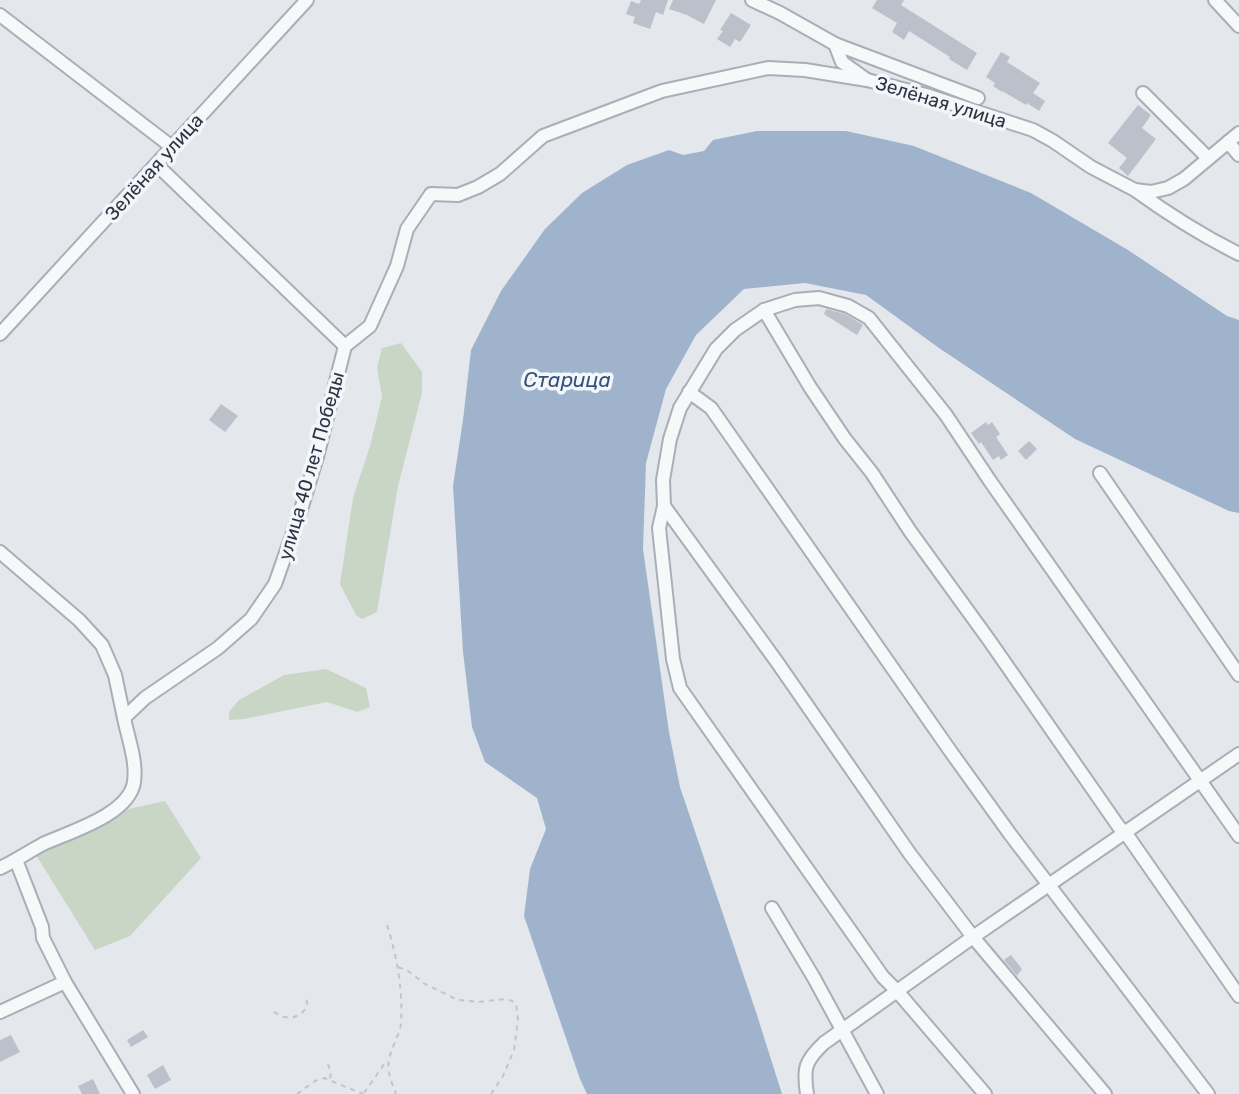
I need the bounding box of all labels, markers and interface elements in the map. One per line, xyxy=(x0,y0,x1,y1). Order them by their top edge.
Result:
street label: Зелёная улица xyxy=(873,71,1009,133)
street label: Зелёная улица xyxy=(100,109,208,225)
water label: Старица xyxy=(523,367,611,392)
street label: улица 40 лет Победы xyxy=(273,369,349,563)

